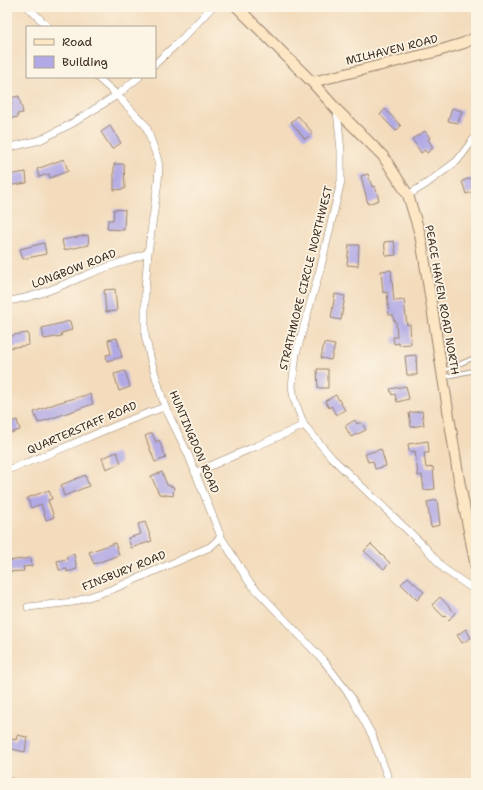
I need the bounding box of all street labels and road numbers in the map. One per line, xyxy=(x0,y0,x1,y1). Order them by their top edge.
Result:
street label: MILHAVEN ROAD xyxy=(344,31,440,69)
street label: STRATHMORE CIRCLE NORTHWEST xyxy=(276,184,336,372)
street label: PEACE HAVEN ROAD NORTH xyxy=(421,224,463,376)
street label: LONGBOW ROAD xyxy=(30,246,118,292)
street label: HUNTINGDON ROAD xyxy=(165,388,223,496)
street label: QUARTERSTAFF ROAD xyxy=(25,398,139,458)
street label: FINSBURY ROAD xyxy=(80,547,168,595)

